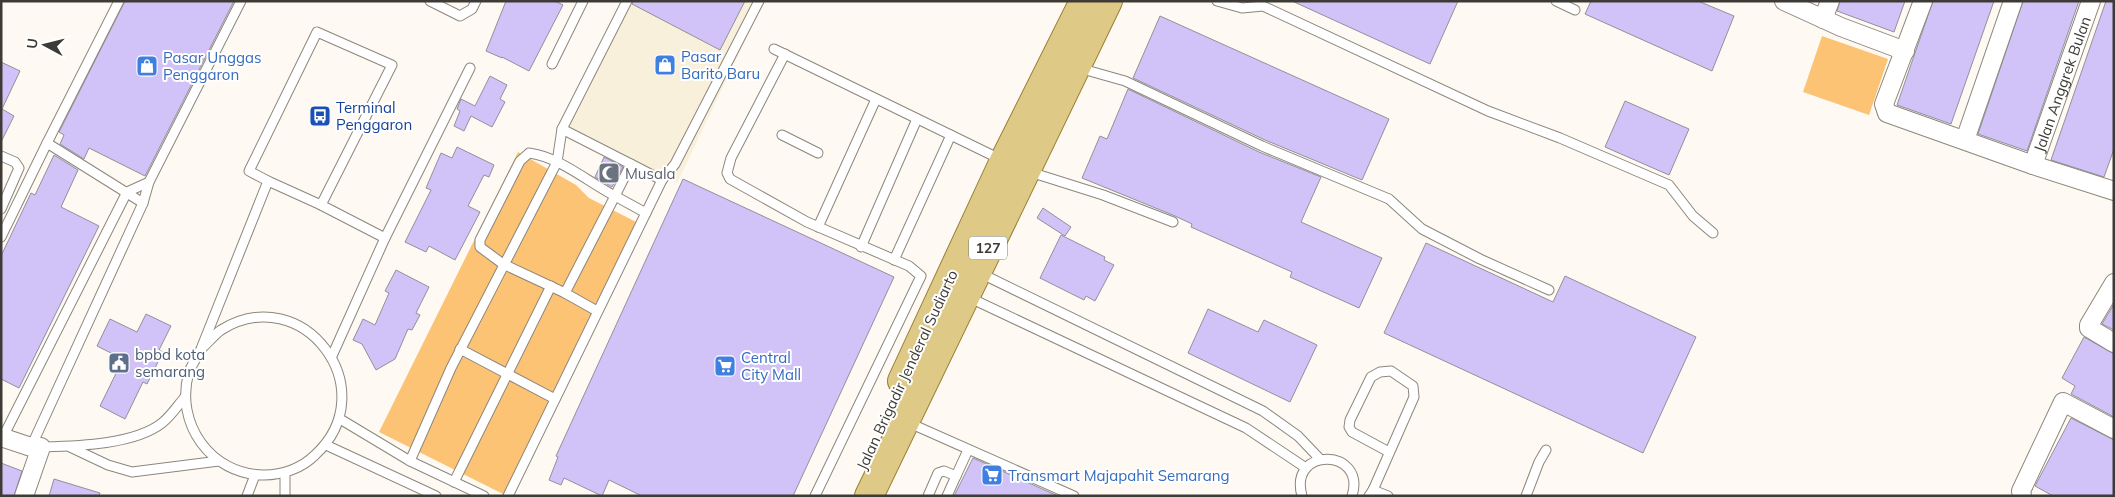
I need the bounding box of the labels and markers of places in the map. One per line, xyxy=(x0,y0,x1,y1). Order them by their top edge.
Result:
place label: Pasar Barito Baru xyxy=(681,47,760,83)
place label: Pasar Unggas Penggaron xyxy=(163,48,261,84)
shop icon: Pasar Barito Baru xyxy=(653,53,677,77)
shop icon: Pasar Unggas Penggaron xyxy=(135,54,159,78)
place label: Terminal Penggaron xyxy=(336,98,412,134)
bus stop icon: Terminal Penggaron xyxy=(308,104,332,128)
mosque icon: Musala xyxy=(597,161,621,185)
place label: Musala xyxy=(625,164,676,183)
place label: bpbd kota semarang xyxy=(135,345,205,381)
place label: Central City Mall xyxy=(741,348,801,384)
public building icon: bpbd kota semarang xyxy=(107,351,131,375)
supermarket icon: Central City Mall xyxy=(713,354,737,378)
supermarket icon: Transmart Majapahit Semarang xyxy=(980,463,1004,487)
place label: Transmart Majapahit Semarang xyxy=(1008,466,1230,485)

